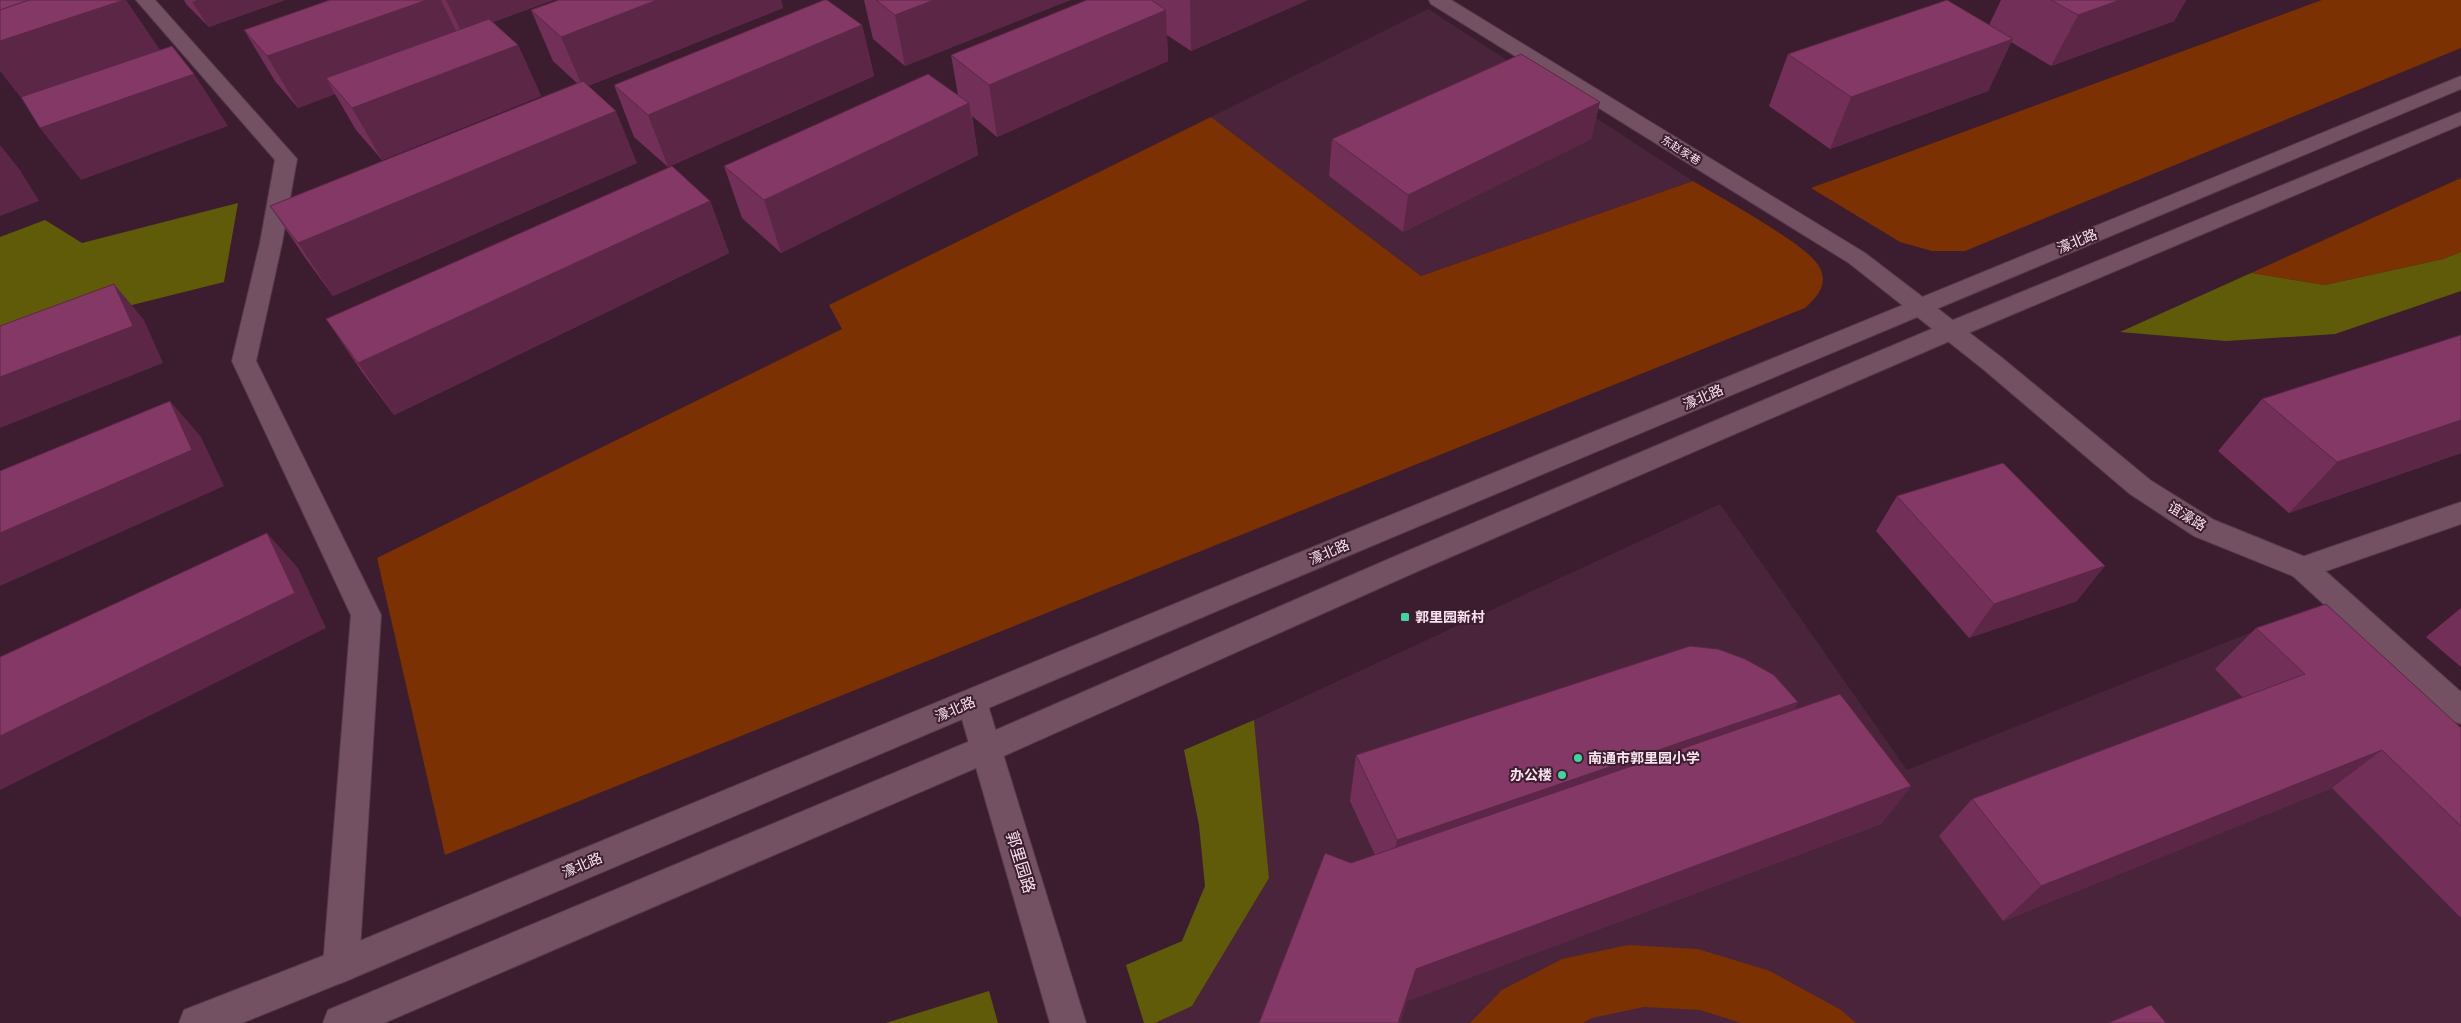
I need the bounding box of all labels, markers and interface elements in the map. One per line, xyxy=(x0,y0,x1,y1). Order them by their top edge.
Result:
street label: 东赵家巷 xyxy=(1659,133,1703,167)
street label: 濠北路 xyxy=(2055,226,2099,256)
street label: 濠北路 xyxy=(1681,381,1725,413)
street label: 谊濠路 xyxy=(2165,498,2209,534)
street label: 濠北路 xyxy=(1307,536,1351,568)
place label: 郭里园新村 xyxy=(1415,609,1485,625)
marker: 郭里园新村 xyxy=(1399,611,1411,623)
street label: 濠北路 xyxy=(933,693,977,725)
place label: 南通市郭里园小学 xyxy=(1588,750,1700,766)
marker: 南通市郭里园小学 xyxy=(1572,752,1584,764)
place label: 办公楼 xyxy=(1510,768,1552,783)
marker: 办公楼 xyxy=(1556,769,1568,781)
street label: 郭里园路 xyxy=(1003,829,1038,895)
street label: 濠北路 xyxy=(560,849,604,881)

